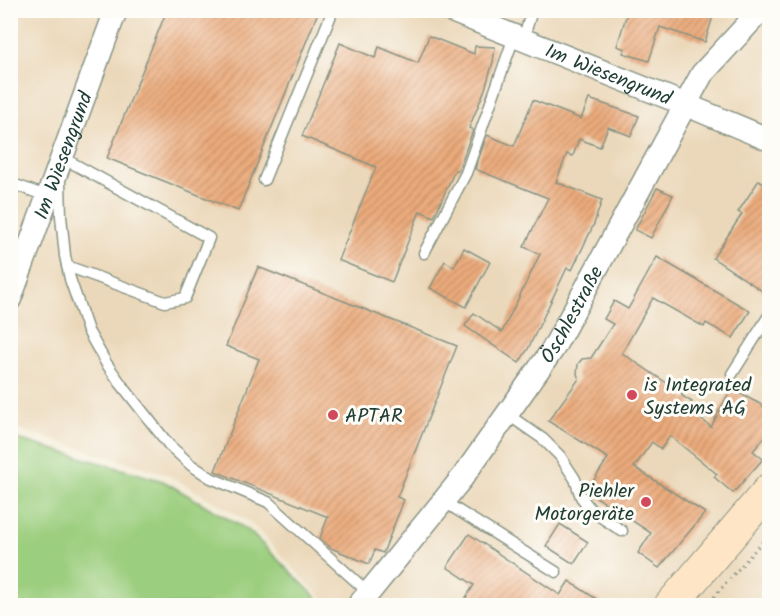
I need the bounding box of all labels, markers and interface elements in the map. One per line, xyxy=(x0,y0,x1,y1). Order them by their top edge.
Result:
street label: Im Wiesengrund xyxy=(540,36,677,116)
street label: Im Wiesengrund xyxy=(26,87,103,225)
street label: Öschlestraße xyxy=(533,261,613,371)
place label: is Integrated Systems AG xyxy=(644,370,752,425)
marker: is Integrated Systems AG xyxy=(625,388,639,402)
place label: APTAR xyxy=(345,401,403,433)
marker: APTAR xyxy=(326,408,340,422)
place label: Piehler Motorgeräte xyxy=(534,476,635,531)
marker: Piehler Motorgeräte xyxy=(639,495,653,509)

